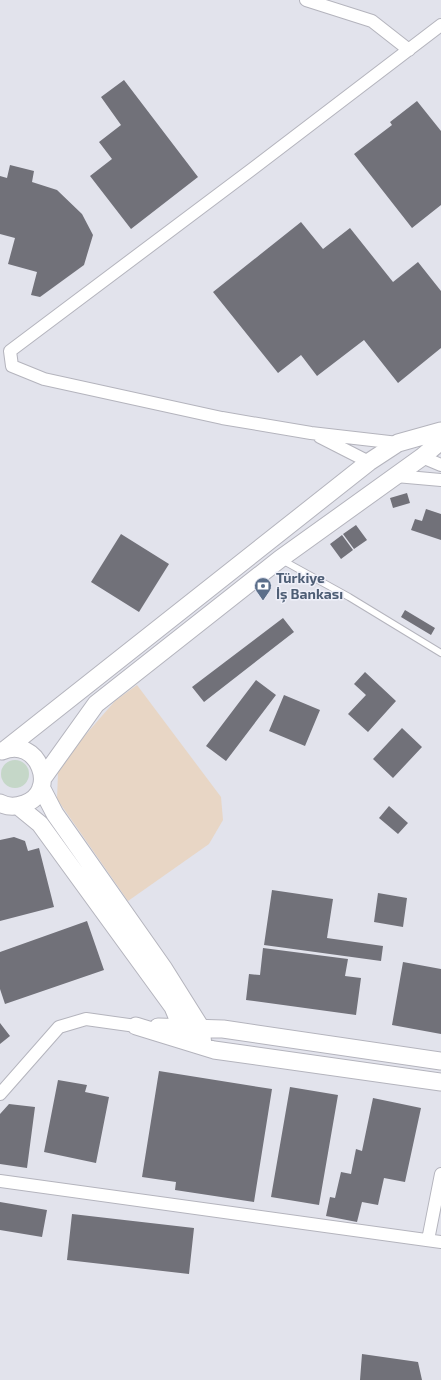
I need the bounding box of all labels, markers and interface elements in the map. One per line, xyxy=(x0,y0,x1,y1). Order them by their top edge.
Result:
place label: Türkiye İş Bankası xyxy=(276,569,343,603)
bank icon: Türkiye İş Bankası xyxy=(253,576,273,601)

